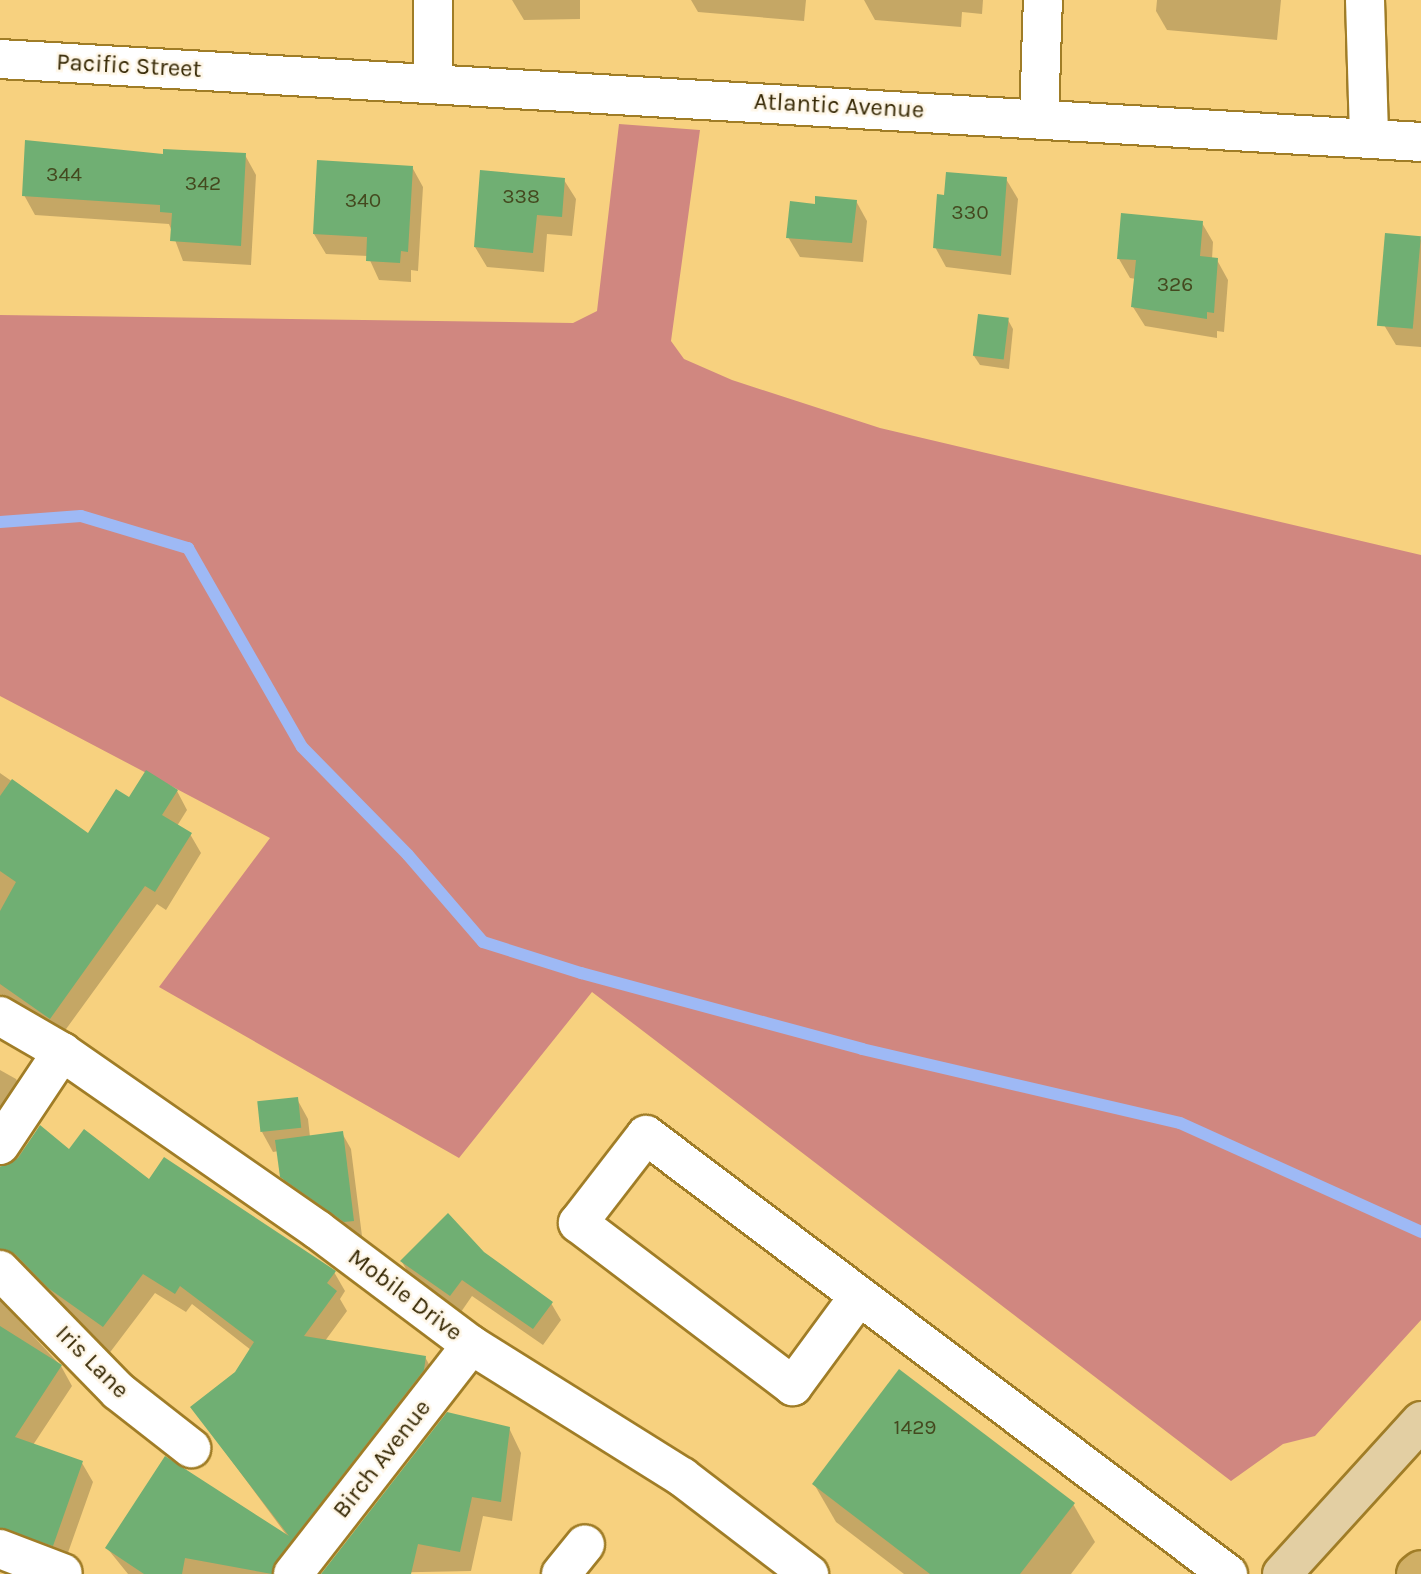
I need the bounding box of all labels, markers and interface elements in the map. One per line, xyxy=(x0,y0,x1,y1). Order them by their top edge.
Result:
street label: Pacific Street xyxy=(56,48,202,84)
street label: Atlantic Avenue xyxy=(753,87,925,125)
house number: 344 xyxy=(46,161,82,187)
house number: 342 xyxy=(185,170,221,196)
house number: 338 xyxy=(502,183,540,209)
house number: 340 xyxy=(345,187,381,213)
house number: 330 xyxy=(951,199,989,225)
house number: 326 xyxy=(1157,271,1193,297)
street label: Mobile Drive xyxy=(342,1243,468,1347)
street label: Iris Lane xyxy=(49,1319,135,1405)
street label: Birch Avenue xyxy=(327,1394,437,1524)
house number: 1429 xyxy=(893,1414,937,1440)

